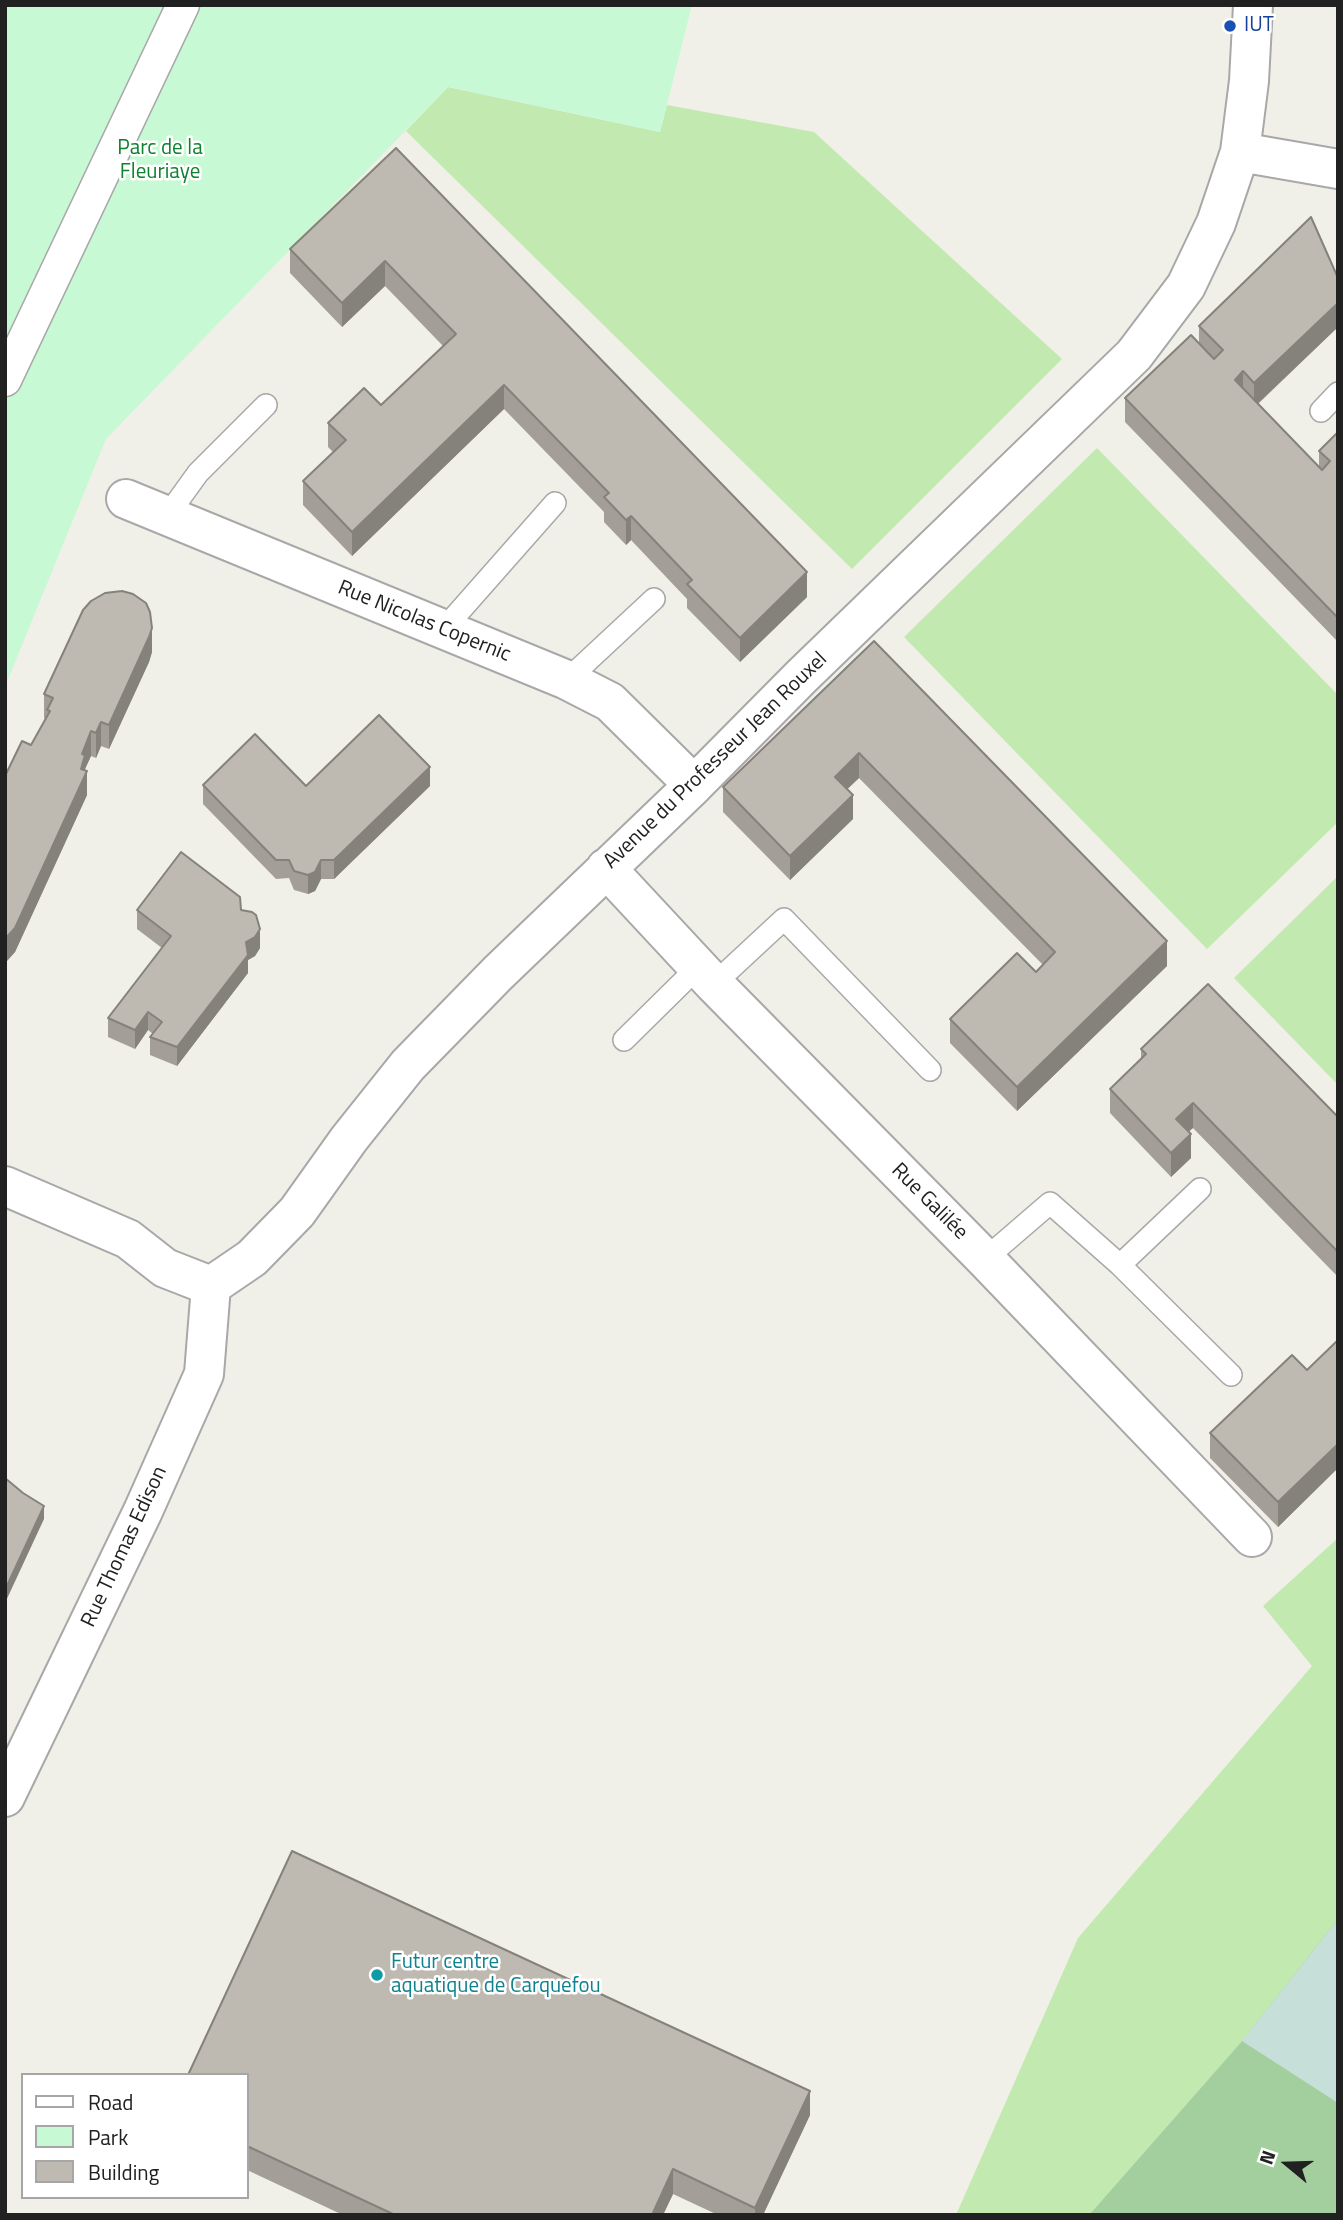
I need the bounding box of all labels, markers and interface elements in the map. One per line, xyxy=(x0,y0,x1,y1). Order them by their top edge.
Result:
place label: IUT xyxy=(1244,13,1274,39)
marker: IUT xyxy=(1222,18,1238,34)
park label: Parc de la Fleuriaye xyxy=(117,136,203,186)
street label: Rue Nicolas Copernic xyxy=(334,576,514,668)
street label: Avenue du Professeur Jean Rouxel xyxy=(599,647,833,875)
street label: Rue Galilée xyxy=(885,1158,973,1246)
street label: Rue Thomas Edison xyxy=(77,1463,173,1631)
place label: Futur centre aquatique de Carquefou xyxy=(391,1950,601,2000)
marker: Futur centre aquatique de Carquefou xyxy=(369,1967,385,1983)
legend xyxy=(21,2073,248,2199)
text: Road xyxy=(88,2086,133,2118)
text: Park xyxy=(88,2121,128,2153)
north arrow xyxy=(1252,2129,1322,2199)
text: N xyxy=(1251,2146,1283,2168)
text: Building xyxy=(88,2156,159,2188)

